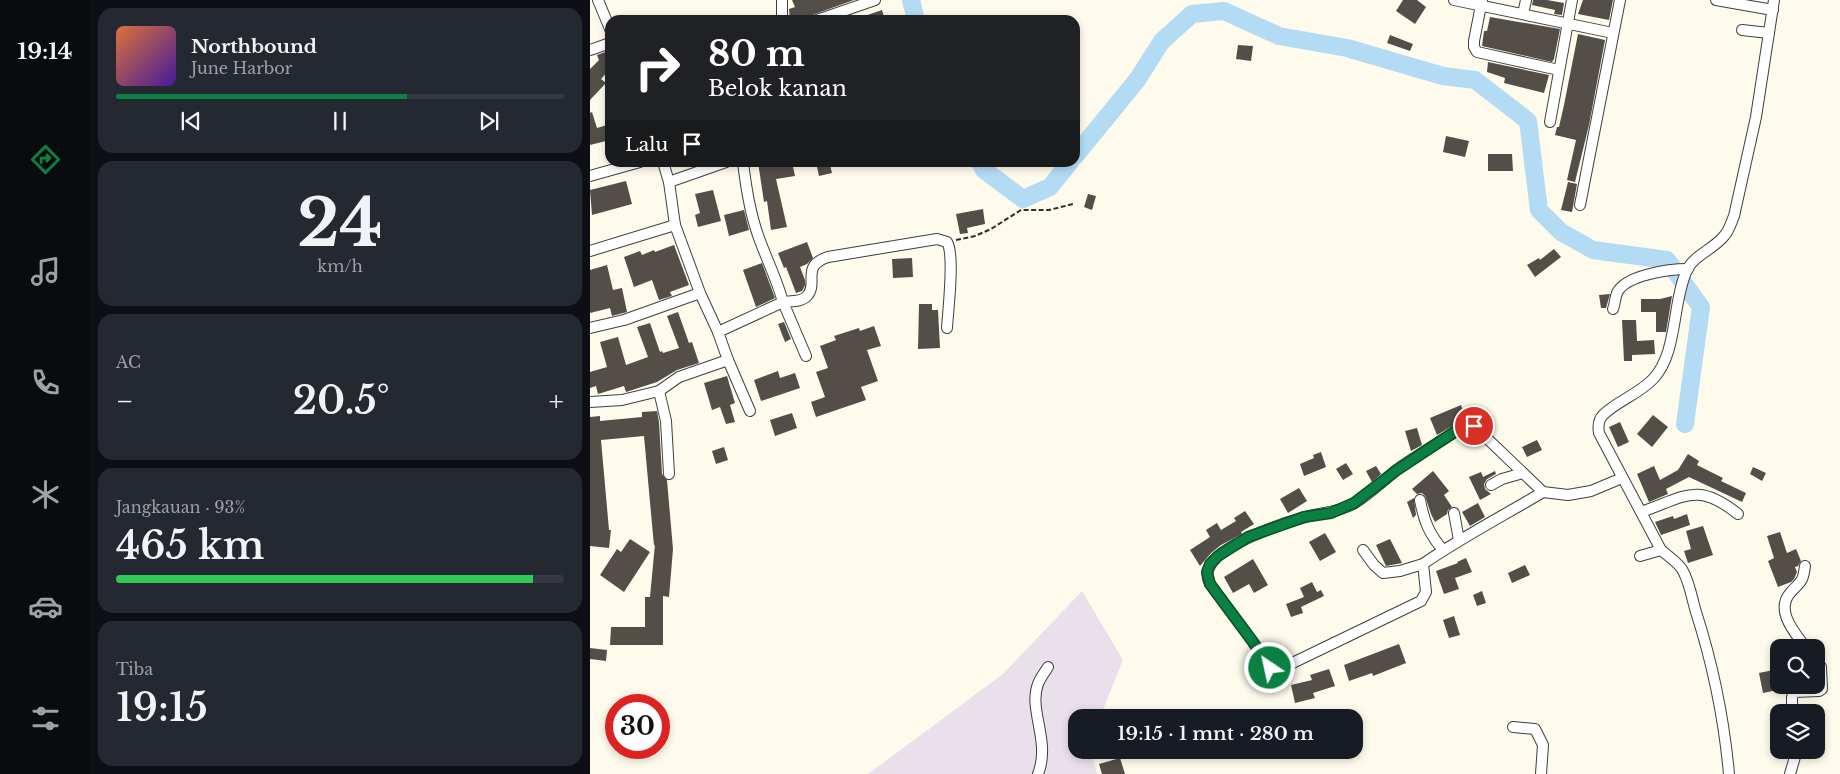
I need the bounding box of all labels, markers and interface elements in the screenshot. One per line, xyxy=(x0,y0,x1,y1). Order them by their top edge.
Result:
text: 80 m xyxy=(708,32,805,75)
text: Northbound xyxy=(191,35,317,58)
icon: right xyxy=(625,35,690,100)
text: 19:14 xyxy=(18,38,72,65)
text: June Harbor xyxy=(191,58,292,78)
text: Belok kanan xyxy=(708,75,847,102)
icon: previous xyxy=(177,107,205,135)
icon: pause xyxy=(326,107,354,135)
icon: next xyxy=(475,107,503,135)
icon: arrive xyxy=(678,130,706,158)
text: Lalu xyxy=(625,133,668,156)
icon: directions xyxy=(28,142,63,177)
text: 24 xyxy=(297,183,383,264)
icon: music xyxy=(28,254,63,289)
text: km/h xyxy=(317,256,363,276)
text: AC xyxy=(116,352,141,372)
icon: phone xyxy=(28,365,63,400)
text: 20.5° xyxy=(293,377,390,424)
text: − xyxy=(116,384,134,419)
text: + xyxy=(549,384,564,419)
pin xyxy=(1453,405,1495,447)
icon: arrive xyxy=(1460,412,1488,440)
icon: climate xyxy=(28,477,63,512)
text: Jangkauan · 93% xyxy=(116,497,245,517)
text: 465 km xyxy=(116,522,264,569)
icon: car xyxy=(28,589,63,624)
map controls xyxy=(1770,639,1825,759)
button: search xyxy=(1770,639,1825,694)
position arrow xyxy=(1243,641,1295,693)
text: Tiba xyxy=(116,659,153,679)
text: 19:15 xyxy=(116,684,208,731)
speed limit sign: 30 xyxy=(605,694,670,759)
icon: filters xyxy=(28,701,63,736)
button: layers xyxy=(1770,704,1825,759)
text: 19:15 · 1 mnt · 280 m xyxy=(1117,722,1314,745)

